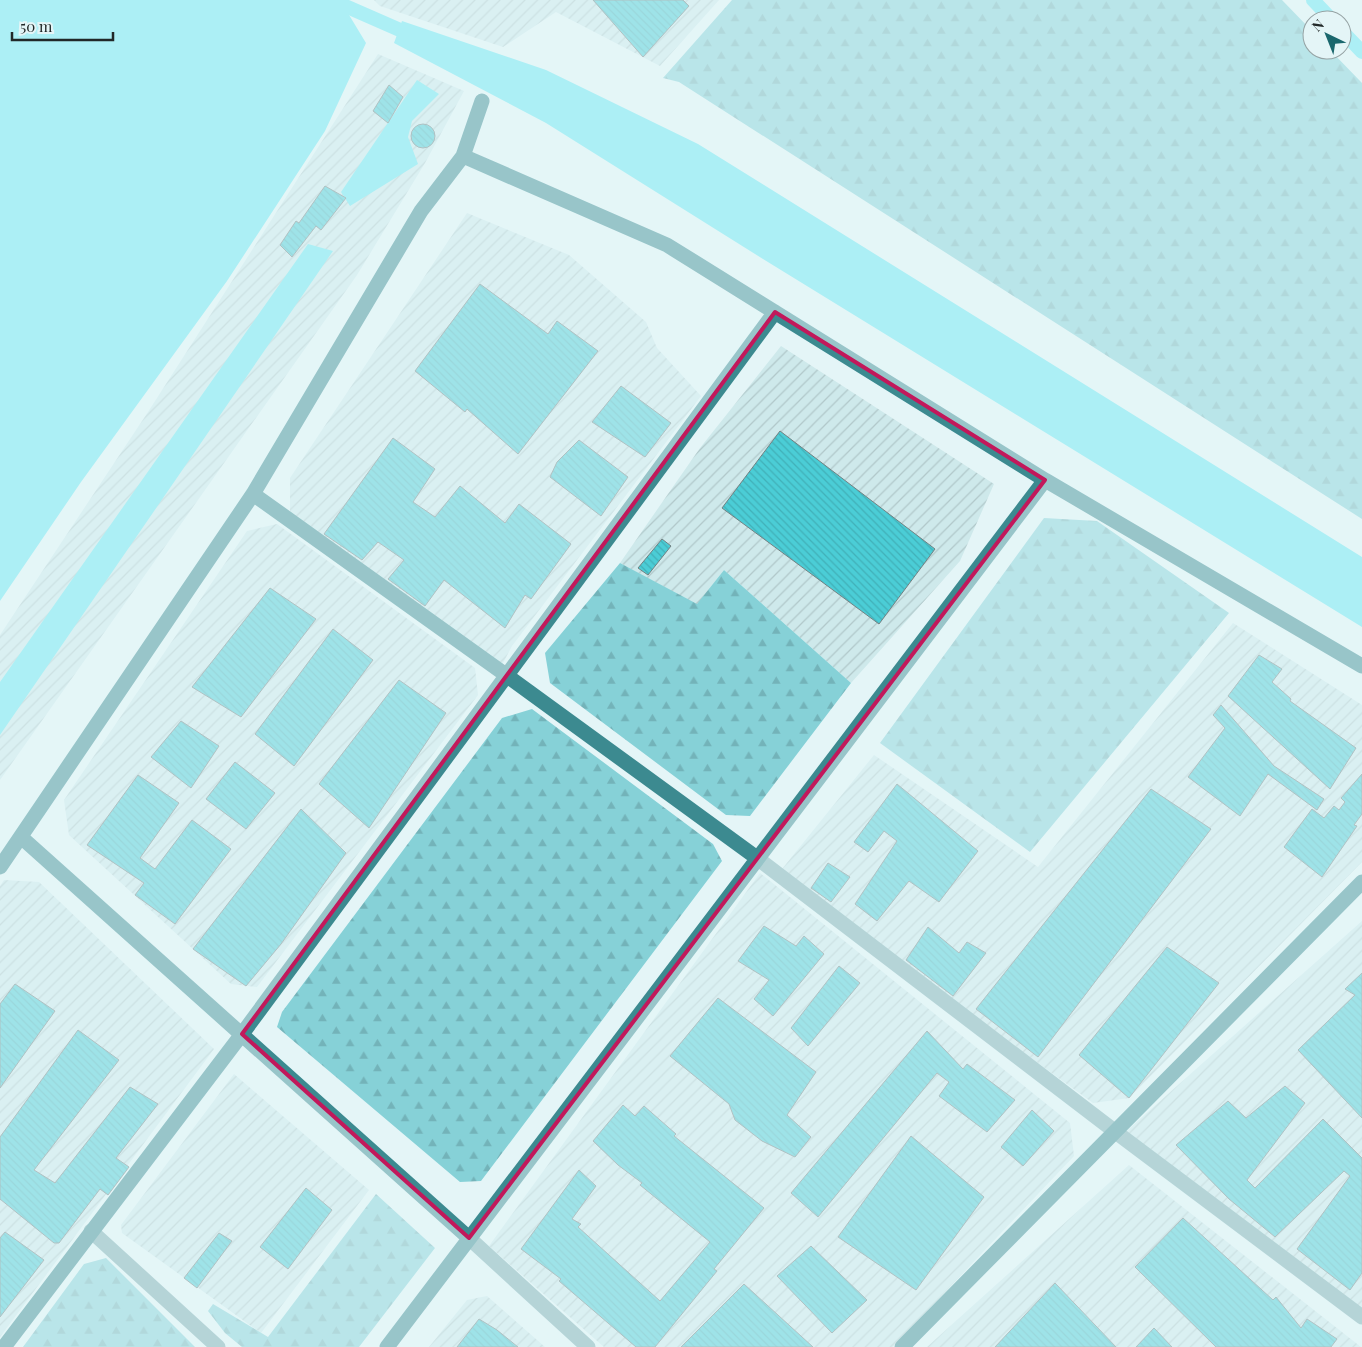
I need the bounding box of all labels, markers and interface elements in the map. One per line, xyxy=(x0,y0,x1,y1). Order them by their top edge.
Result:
scale bar xyxy=(12,10,114,42)
north arrow xyxy=(1302,10,1352,60)
text: N xyxy=(1308,15,1328,36)
text: 50 m xyxy=(20,16,53,36)

